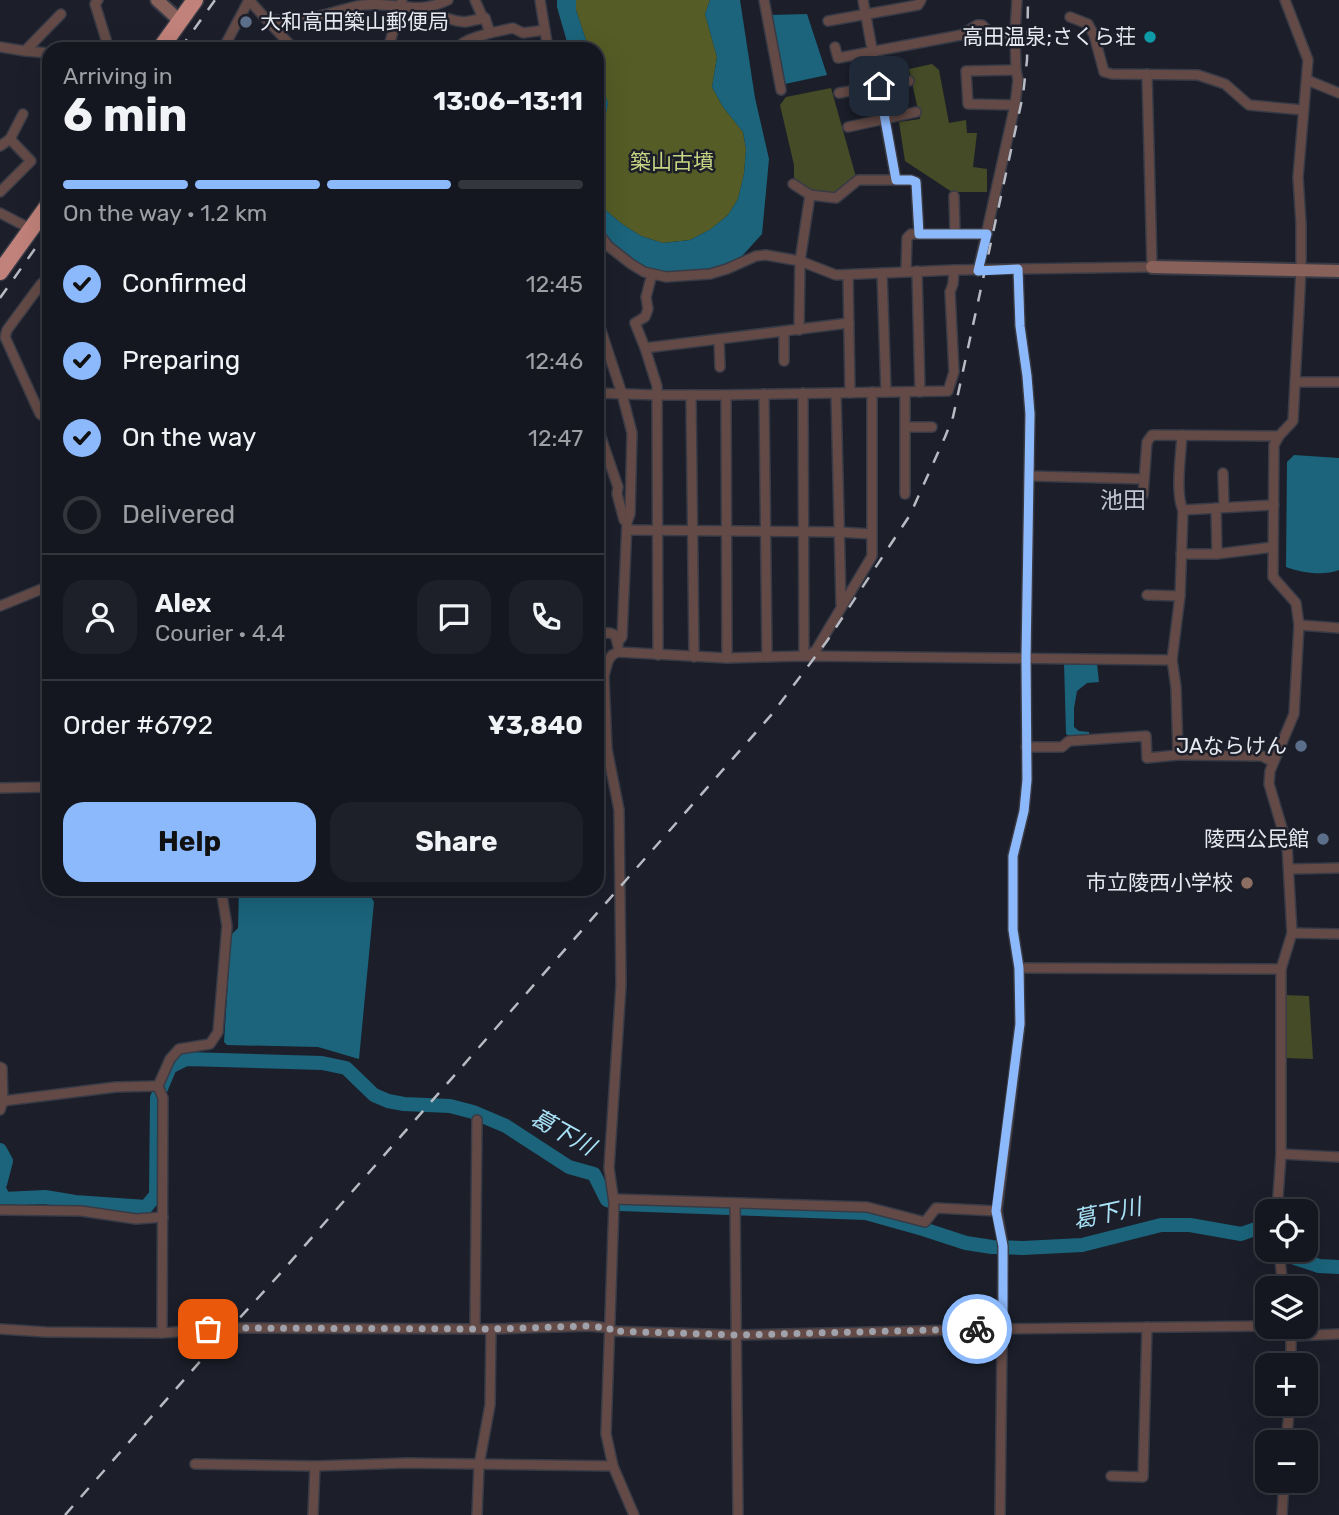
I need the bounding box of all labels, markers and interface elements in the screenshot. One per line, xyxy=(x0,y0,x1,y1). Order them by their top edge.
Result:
place label: 大和高田築山郵便局 xyxy=(260,9,449,34)
marker: 大和高田築山郵便局 xyxy=(238,14,254,30)
place label: 高田温泉;さくら荘 xyxy=(962,24,1136,49)
marker: 高田温泉;さくら荘 xyxy=(1142,29,1158,45)
pin xyxy=(849,56,909,116)
text: Arriving in xyxy=(63,62,173,90)
icon: home xyxy=(860,67,898,105)
text: 13:06–13:11 xyxy=(433,86,583,117)
text: 6 min xyxy=(63,88,188,143)
park label: 築山古墳 xyxy=(630,149,714,174)
text: On the way · 1.2 km xyxy=(63,199,267,227)
icon: check xyxy=(63,265,101,303)
text: Confirmed xyxy=(122,268,247,299)
text: 12:45 xyxy=(526,270,583,298)
icon: check xyxy=(63,342,101,380)
text: Preparing xyxy=(122,345,240,376)
text: 12:46 xyxy=(526,347,583,375)
icon: check xyxy=(63,419,101,457)
text: On the way xyxy=(122,422,256,453)
text: 12:47 xyxy=(528,424,583,452)
district label: 池田 xyxy=(1100,486,1146,514)
text: Delivered xyxy=(122,499,235,530)
button: person xyxy=(63,580,137,654)
button: chat xyxy=(417,580,491,654)
button: phone xyxy=(509,580,583,654)
text: Alex xyxy=(155,588,211,619)
text: Courier · 4.4 xyxy=(155,619,285,647)
text: Order #6792 xyxy=(63,710,213,741)
text: ¥3,840 xyxy=(488,710,583,741)
place label: JAならけん xyxy=(1176,733,1287,758)
marker: JAならけん xyxy=(1293,738,1309,754)
button: Help xyxy=(63,802,316,882)
button: Share xyxy=(330,802,583,882)
place label: 陵西公民館 xyxy=(1204,826,1309,851)
marker: 陵西公民館 xyxy=(1315,831,1331,847)
place label: 市立陵西小学校 xyxy=(1086,870,1233,895)
marker: 市立陵西小学校 xyxy=(1239,875,1255,891)
water label: 葛下川 xyxy=(526,1103,603,1162)
water label: 葛下川 xyxy=(1070,1192,1147,1234)
map controls xyxy=(1255,1199,1318,1493)
button: locate xyxy=(1255,1199,1318,1262)
button: layers xyxy=(1255,1276,1318,1339)
courier xyxy=(942,1294,1012,1364)
pin xyxy=(178,1299,238,1359)
icon: bag xyxy=(189,1310,227,1348)
icon: bike xyxy=(958,1310,996,1348)
button: + xyxy=(1255,1353,1318,1416)
button: − xyxy=(1255,1430,1318,1493)

